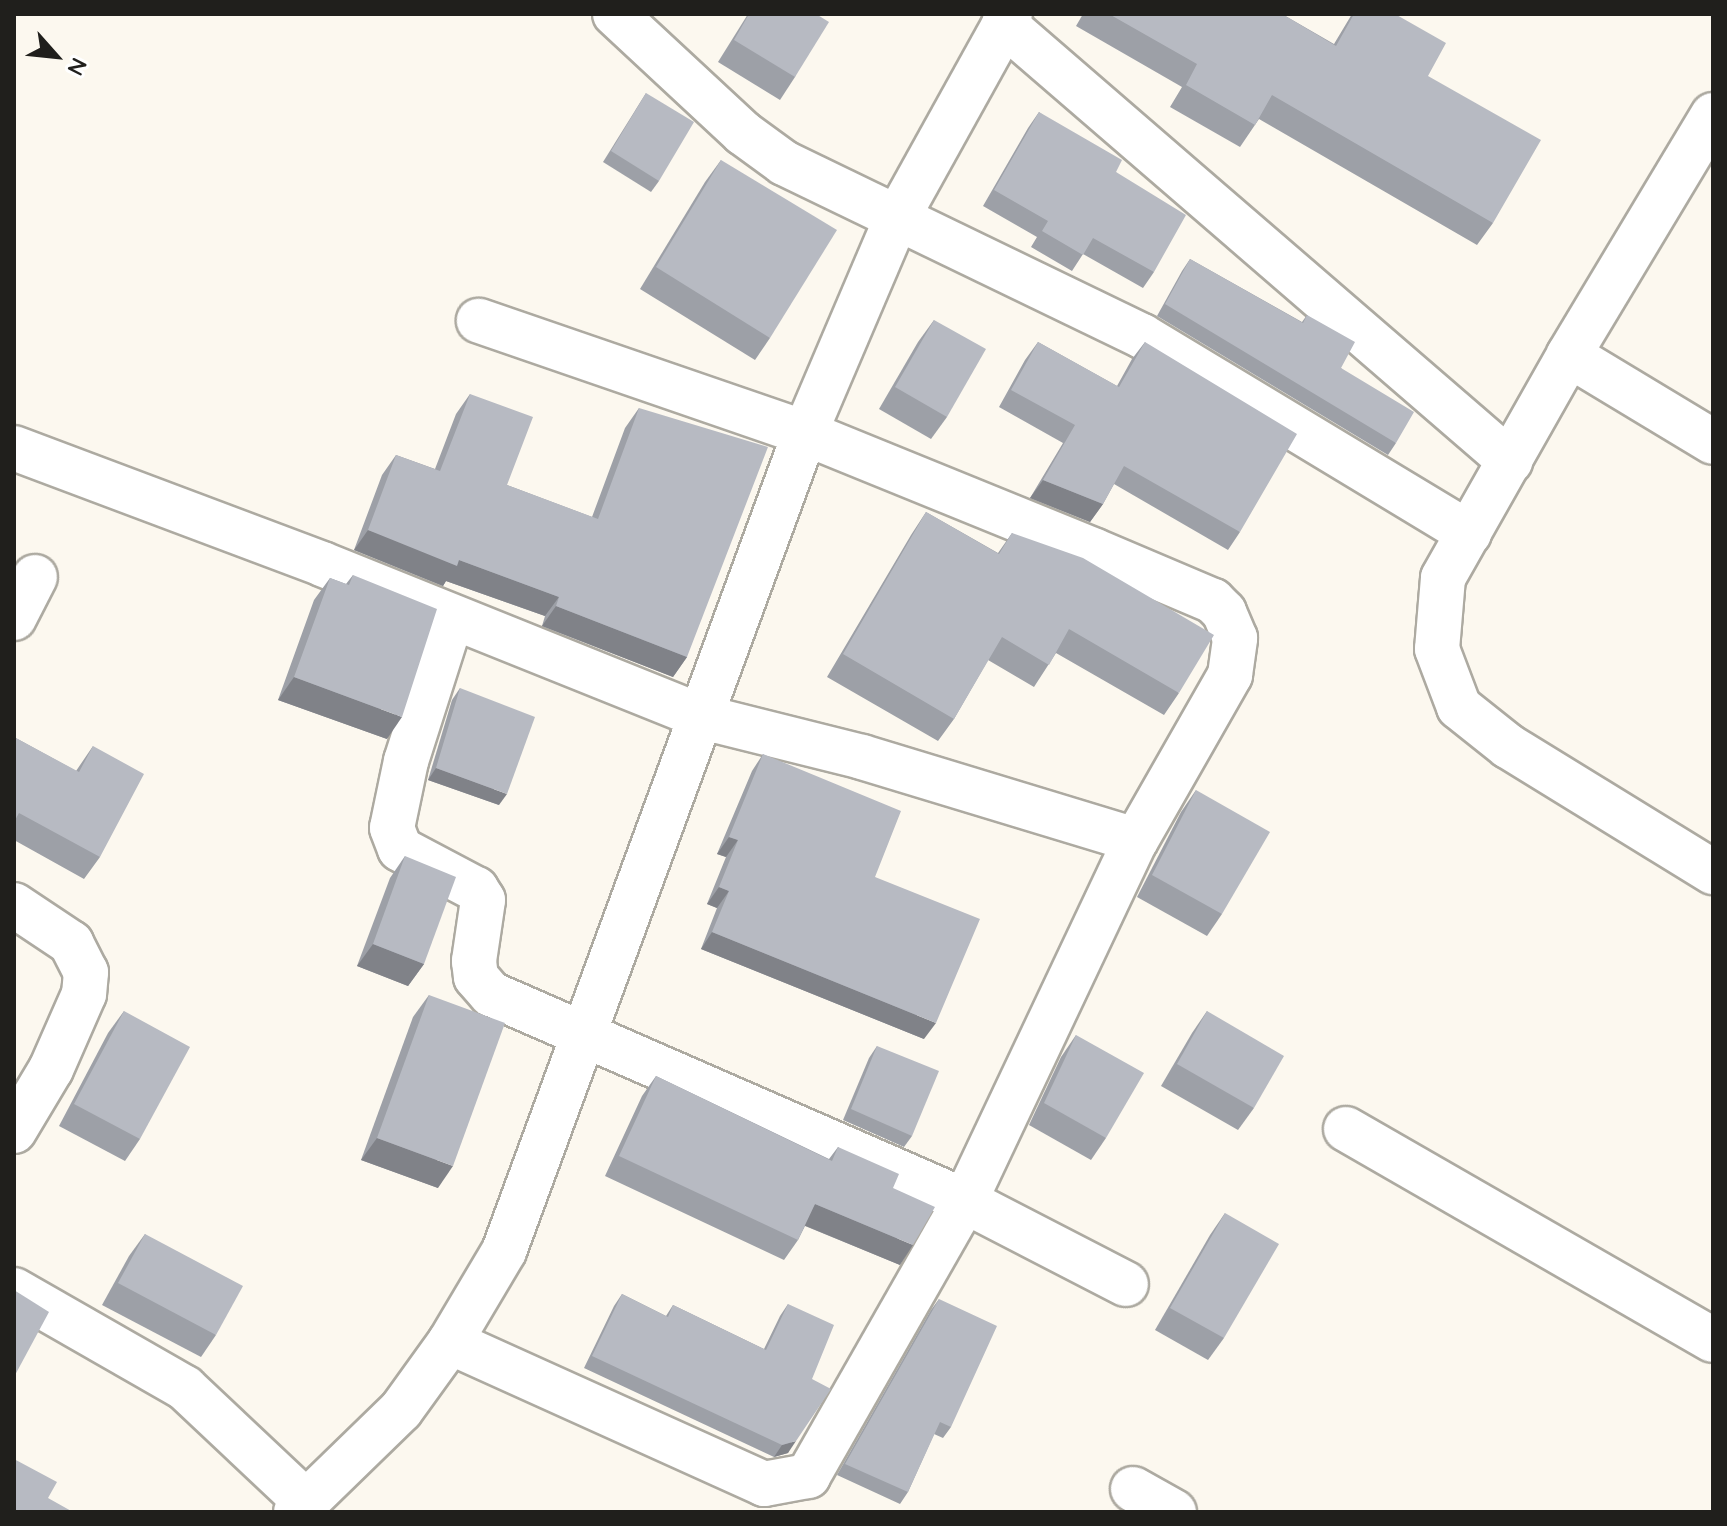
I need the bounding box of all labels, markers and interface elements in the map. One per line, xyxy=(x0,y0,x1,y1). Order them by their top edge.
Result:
north arrow xyxy=(16,16,96,96)
text: N xyxy=(61,53,94,80)

